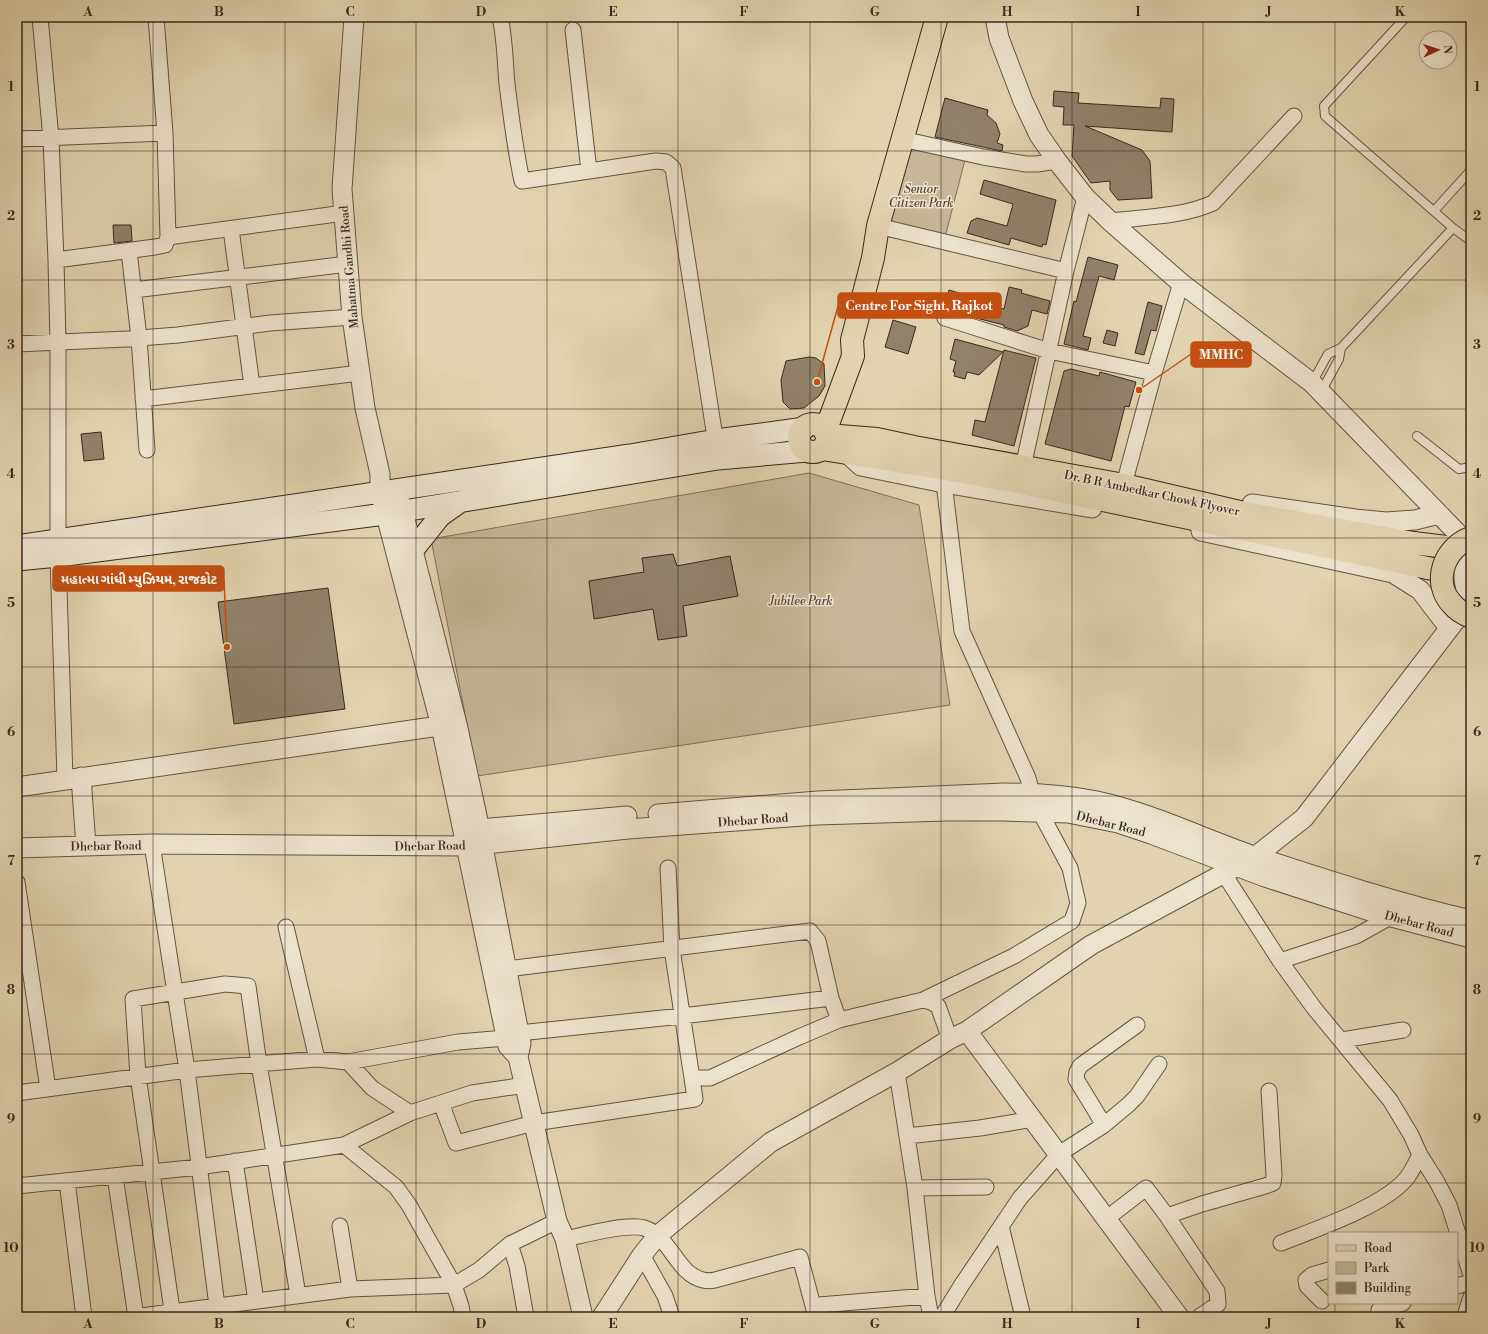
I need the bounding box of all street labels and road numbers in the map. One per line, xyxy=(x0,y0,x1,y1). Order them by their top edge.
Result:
street label: Mahatma Gandhi Road xyxy=(337,205,362,329)
street label: Dr. B R Ambedkar Chowk Flyover xyxy=(1063,468,1241,519)
street label: Dhebar Road xyxy=(1075,809,1147,840)
street label: Dhebar Road xyxy=(717,811,789,830)
street label: Dhebar Road xyxy=(70,838,142,855)
street label: Dhebar Road xyxy=(394,838,466,855)
street label: Dhebar Road xyxy=(1383,908,1455,941)

